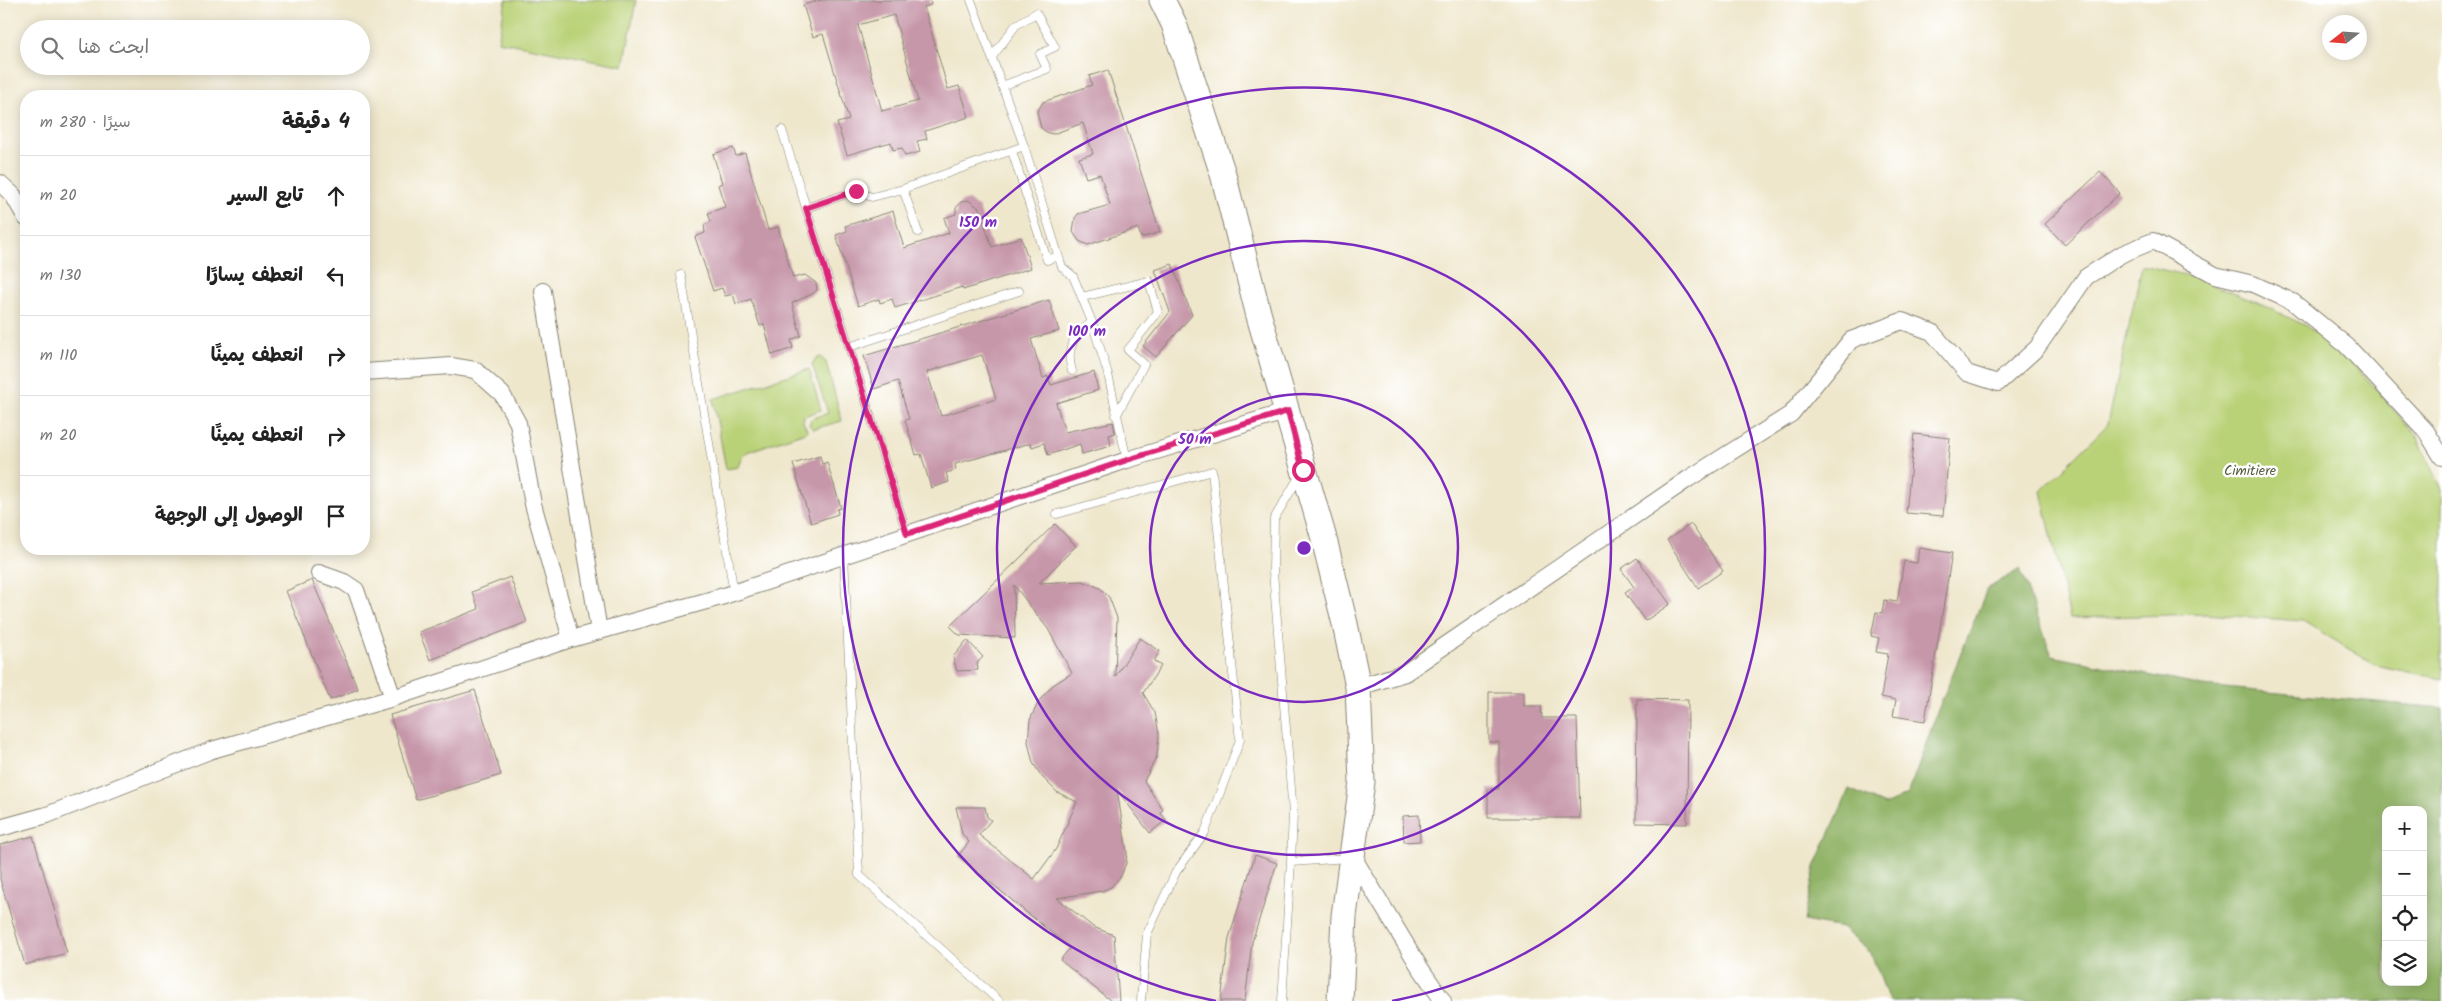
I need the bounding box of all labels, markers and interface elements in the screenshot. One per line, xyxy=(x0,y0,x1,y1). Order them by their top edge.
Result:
north arrow xyxy=(2322,15,2367,60)
search box xyxy=(20,20,370,75)
text: ابحث هنا xyxy=(78,33,149,63)
icon: search xyxy=(38,34,66,62)
text: 4 دقيقة xyxy=(282,106,350,139)
text: سيرًا · 280 m xyxy=(40,110,131,135)
route end xyxy=(845,180,868,203)
text: تابع السير xyxy=(228,181,303,211)
icon: ahead xyxy=(322,182,350,210)
text: 20 m xyxy=(40,183,76,208)
text: 150 m xyxy=(959,211,997,235)
text: انعطف يسارًا xyxy=(206,261,303,291)
icon: left xyxy=(322,262,350,290)
text: 130 m xyxy=(40,263,81,288)
text: 100 m xyxy=(1068,320,1106,344)
text: انعطف يمينًا xyxy=(211,341,303,371)
icon: right xyxy=(322,342,350,370)
text: 110 m xyxy=(40,343,77,368)
text: انعطف يمينًا xyxy=(211,421,303,451)
icon: right xyxy=(322,422,350,450)
text: 20 m xyxy=(40,423,76,448)
text: 50 m xyxy=(1177,428,1212,452)
route start xyxy=(1292,459,1315,482)
park label: Cimitiere xyxy=(2224,460,2277,482)
text: الوصول إلى الوجهة xyxy=(155,501,303,531)
icon: arrive xyxy=(322,502,350,530)
centre of rings xyxy=(1295,539,1313,557)
map controls xyxy=(2382,806,2427,986)
button: + xyxy=(2382,806,2427,851)
button: − xyxy=(2382,851,2427,896)
button: locate xyxy=(2382,896,2427,941)
button: layers xyxy=(2382,941,2427,986)

